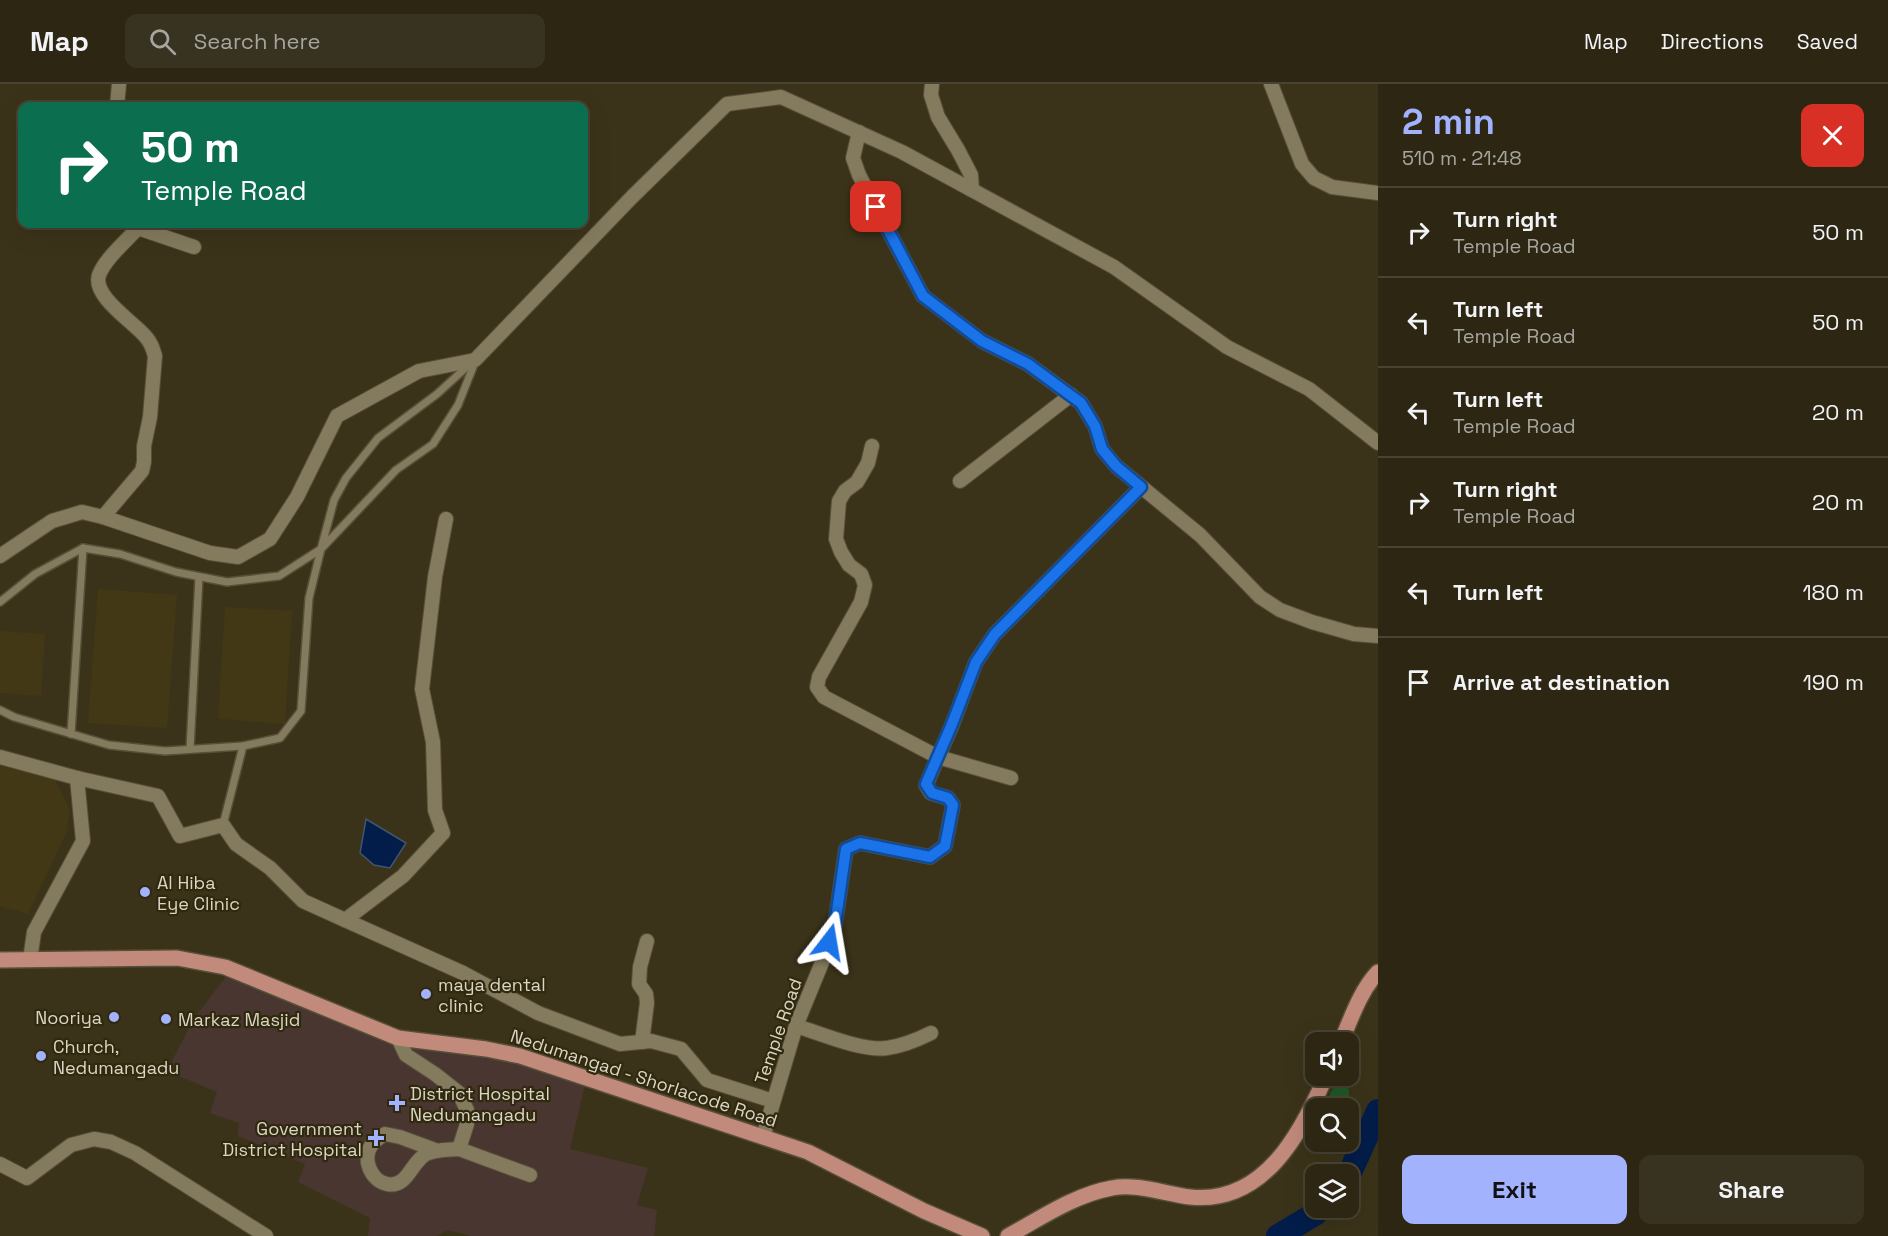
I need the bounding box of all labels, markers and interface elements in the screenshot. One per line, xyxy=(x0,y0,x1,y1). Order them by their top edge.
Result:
search box xyxy=(125,14,545,68)
text: Map xyxy=(30,23,89,59)
icon: search xyxy=(146,25,179,58)
text: Search here xyxy=(194,27,321,55)
text: Map xyxy=(1584,28,1628,55)
text: Directions xyxy=(1661,28,1764,55)
text: Saved xyxy=(1797,28,1858,55)
text: 2 min xyxy=(1402,99,1495,145)
button: close xyxy=(1801,104,1864,167)
text: 50 m xyxy=(141,121,240,174)
icon: right xyxy=(42,126,120,204)
text: 510 m · 21:48 xyxy=(1402,145,1522,171)
text: Temple Road xyxy=(141,173,307,208)
pin xyxy=(850,181,901,232)
icon: arrive xyxy=(859,190,892,223)
text: Turn right xyxy=(1453,205,1558,233)
icon: right xyxy=(1402,216,1435,249)
text: 50 m xyxy=(1812,218,1864,246)
text: Temple Road xyxy=(1453,233,1576,259)
text: Turn left xyxy=(1453,295,1543,323)
icon: left xyxy=(1402,306,1435,339)
text: 50 m xyxy=(1812,308,1864,336)
text: Temple Road xyxy=(1453,323,1576,349)
text: Turn left xyxy=(1453,385,1543,413)
icon: left xyxy=(1402,396,1435,429)
text: 20 m xyxy=(1812,398,1864,426)
text: Temple Road xyxy=(1453,413,1576,439)
text: Turn right xyxy=(1453,475,1558,503)
icon: right xyxy=(1402,486,1435,519)
text: 20 m xyxy=(1812,488,1864,516)
text: Temple Road xyxy=(1453,503,1576,529)
icon: left xyxy=(1402,576,1435,609)
text: Turn left xyxy=(1453,578,1543,606)
text: 180 m xyxy=(1802,578,1864,606)
icon: arrive xyxy=(1402,666,1435,699)
text: Arrive at destination xyxy=(1453,668,1670,696)
text: 190 m xyxy=(1803,668,1864,696)
place label: Al Hiba Eye Clinic xyxy=(157,871,240,915)
marker: Al Hiba Eye Clinic xyxy=(138,885,152,899)
position arrow xyxy=(797,910,861,974)
place label: maya dental clinic xyxy=(438,973,546,1017)
street label: Temple Road xyxy=(749,975,807,1087)
marker: maya dental clinic xyxy=(419,987,433,1001)
place label: Nooriya xyxy=(35,1006,102,1029)
place label: Markaz Masjid xyxy=(178,1008,300,1031)
marker: Nooriya xyxy=(107,1010,121,1024)
marker: Markaz Masjid xyxy=(159,1012,173,1026)
street label: Nedumangad - Shorlacode Road xyxy=(508,1024,780,1132)
map controls xyxy=(1305,1032,1359,1218)
button: sound xyxy=(1305,1032,1359,1086)
place label: Church, Nedumangadu xyxy=(53,1035,179,1079)
marker: Church, Nedumangadu xyxy=(34,1049,48,1063)
place label: District Hospital Nedumangadu xyxy=(410,1082,550,1126)
marker: District Hospital Nedumangadu xyxy=(388,1094,406,1112)
button: search xyxy=(1305,1098,1359,1152)
place label: Government District Hospital xyxy=(222,1117,362,1161)
marker: Government District Hospital xyxy=(367,1129,385,1147)
button: Exit xyxy=(1402,1155,1627,1224)
button: Share xyxy=(1639,1155,1864,1224)
button: layers xyxy=(1305,1164,1359,1218)

